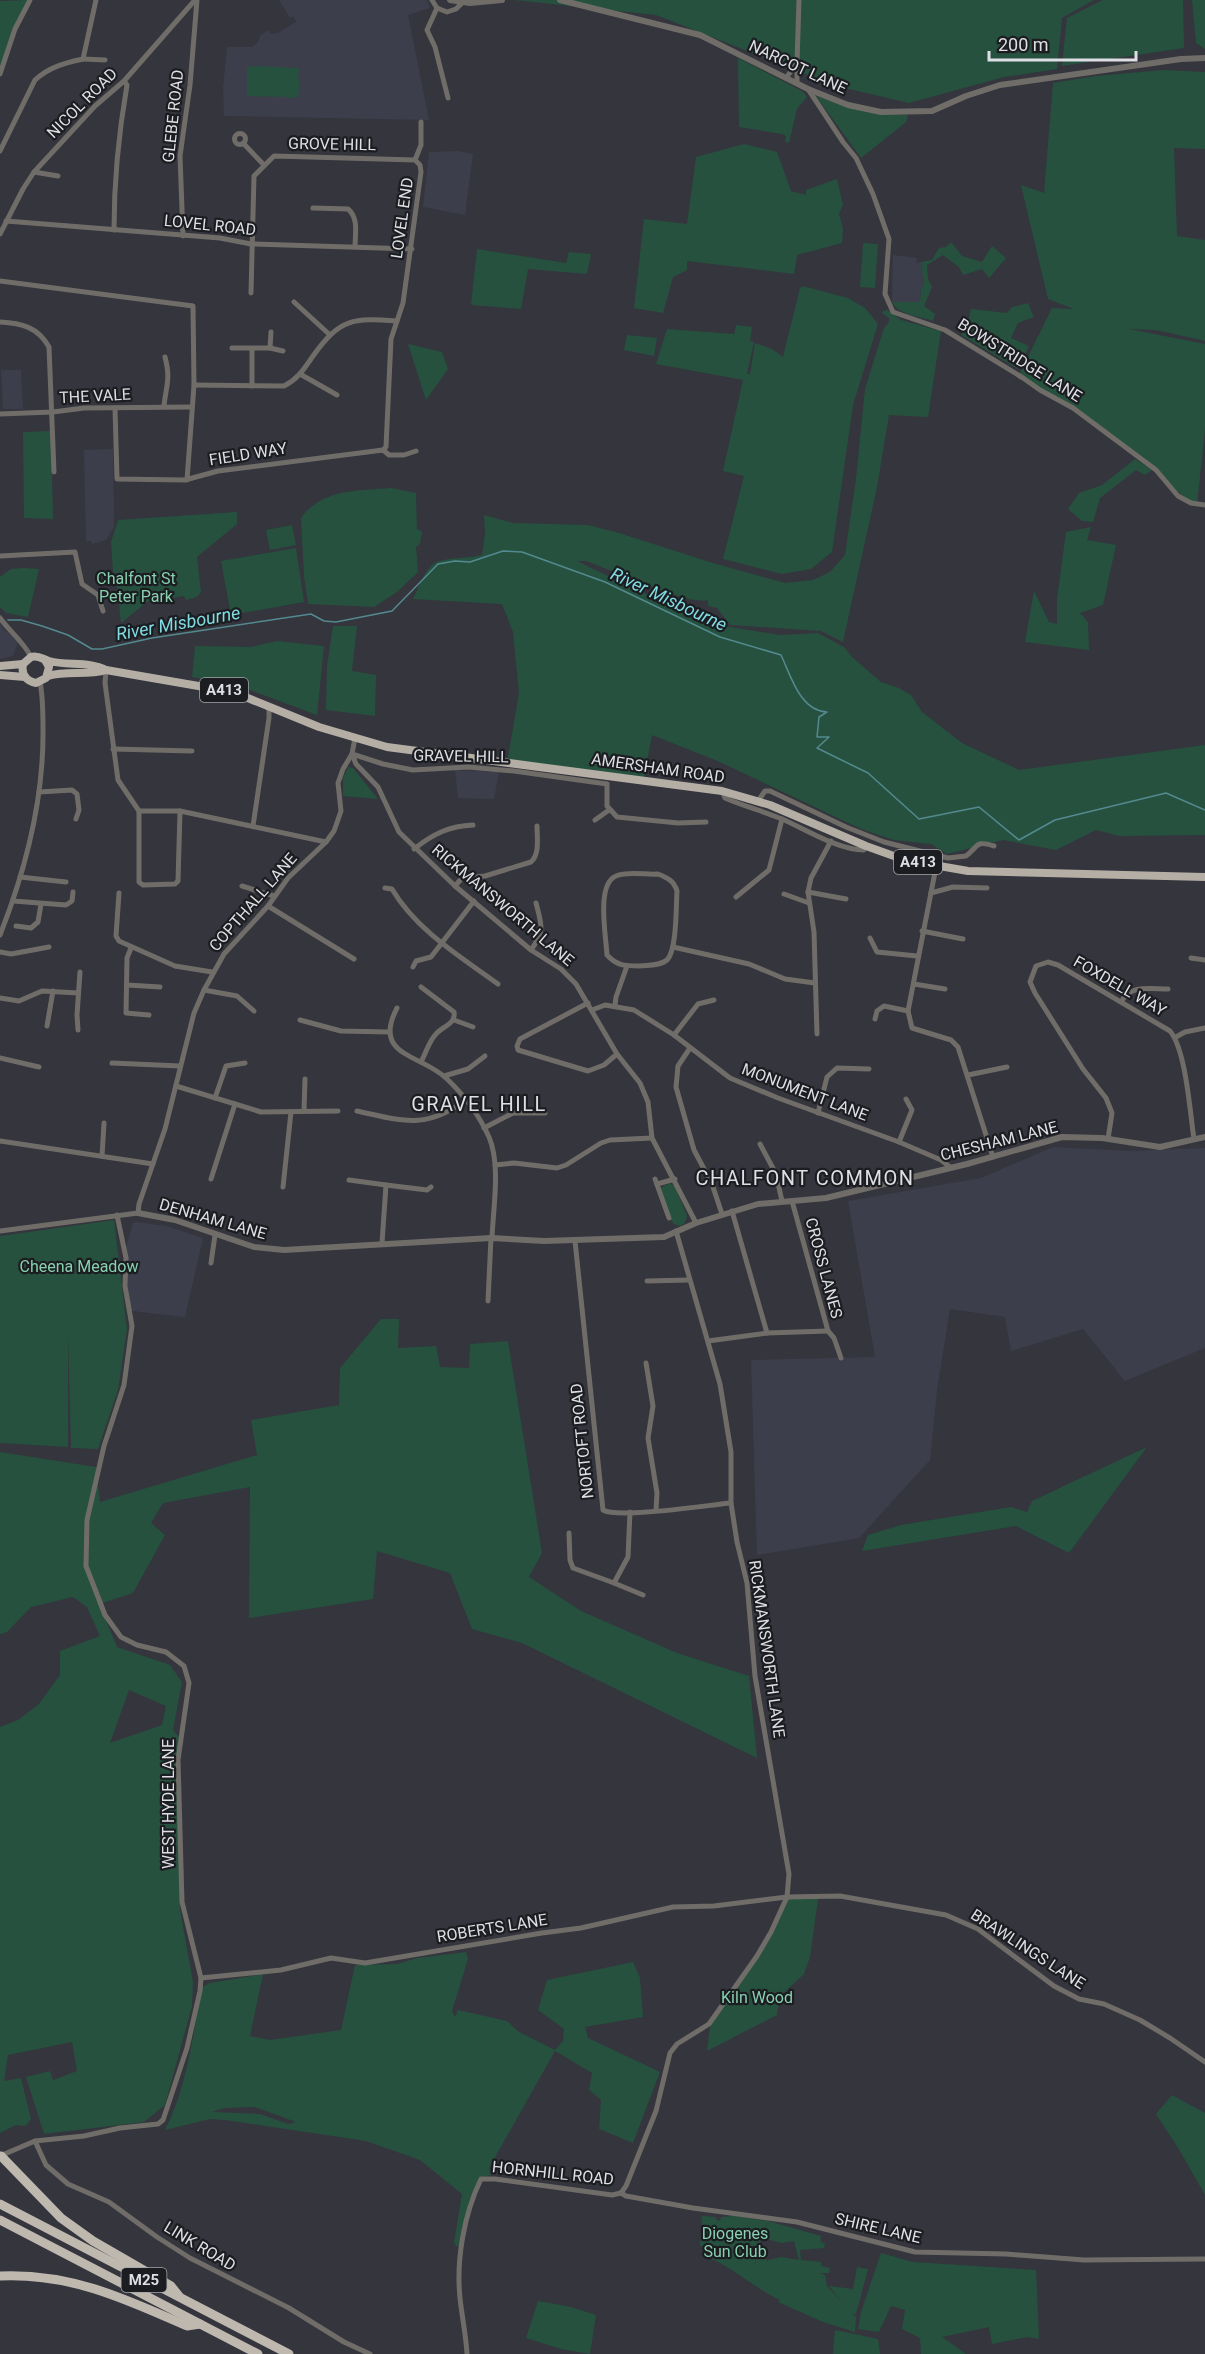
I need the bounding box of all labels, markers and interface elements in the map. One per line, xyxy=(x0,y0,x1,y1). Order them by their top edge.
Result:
scale bar xyxy=(989,24,1136,62)
text: 200 m xyxy=(998,34,1049,55)
street label: NARCOT LANE xyxy=(746,36,850,98)
street label: NICOL ROAD xyxy=(43,64,121,142)
street label: GLEBE ROAD xyxy=(159,69,187,163)
street label: GROVE HILL xyxy=(288,134,376,154)
street label: LOVEL END xyxy=(387,176,417,260)
street label: LOVEL ROAD xyxy=(163,211,257,239)
street label: BOWSTRIDGE LANE xyxy=(954,314,1086,406)
street label: THE VALE xyxy=(59,385,131,407)
street label: FIELD WAY xyxy=(208,438,289,470)
water label: River Misbourne xyxy=(608,563,730,635)
park label: Chalfont St Peter Park xyxy=(96,569,176,606)
water label: River Misbourne xyxy=(114,602,242,644)
road number: A413 xyxy=(200,678,248,702)
street label: GRAVEL HILL xyxy=(413,746,509,766)
street label: AMERSHAM ROAD xyxy=(590,749,726,787)
street label: RICKMANSWORTH LANE xyxy=(428,840,578,970)
street label: COPTHALL LANE xyxy=(205,849,301,955)
road number: A413 xyxy=(894,850,942,874)
street label: FOXDELL WAY xyxy=(1070,952,1170,1020)
street label: MONUMENT LANE xyxy=(739,1059,871,1125)
district label: GRAVEL HILL xyxy=(411,1092,547,1116)
street label: CHESHAM LANE xyxy=(938,1117,1060,1165)
district label: CHALFONT COMMON xyxy=(696,1166,914,1190)
street label: DENHAM LANE xyxy=(157,1195,269,1243)
street label: CROSS LANES xyxy=(801,1216,847,1320)
park label: Cheena Meadow xyxy=(19,1257,139,1276)
street label: NORTOFT ROAD xyxy=(566,1382,598,1500)
street label: RICKMANSWORTH LANE xyxy=(745,1559,789,1739)
street label: WEST HYDE LANE xyxy=(159,1739,178,1869)
street label: BRAWLINGS LANE xyxy=(967,1905,1089,1993)
street label: ROBERTS LANE xyxy=(435,1910,549,1946)
park label: Kiln Wood xyxy=(721,1988,793,2007)
street label: HORNHILL ROAD xyxy=(491,2157,615,2189)
street label: SHIRE LANE xyxy=(833,2209,923,2247)
street label: LINK ROAD xyxy=(161,2217,239,2275)
park label: Diogenes Sun Club xyxy=(702,2224,768,2261)
road number: M25 xyxy=(122,2268,166,2292)

